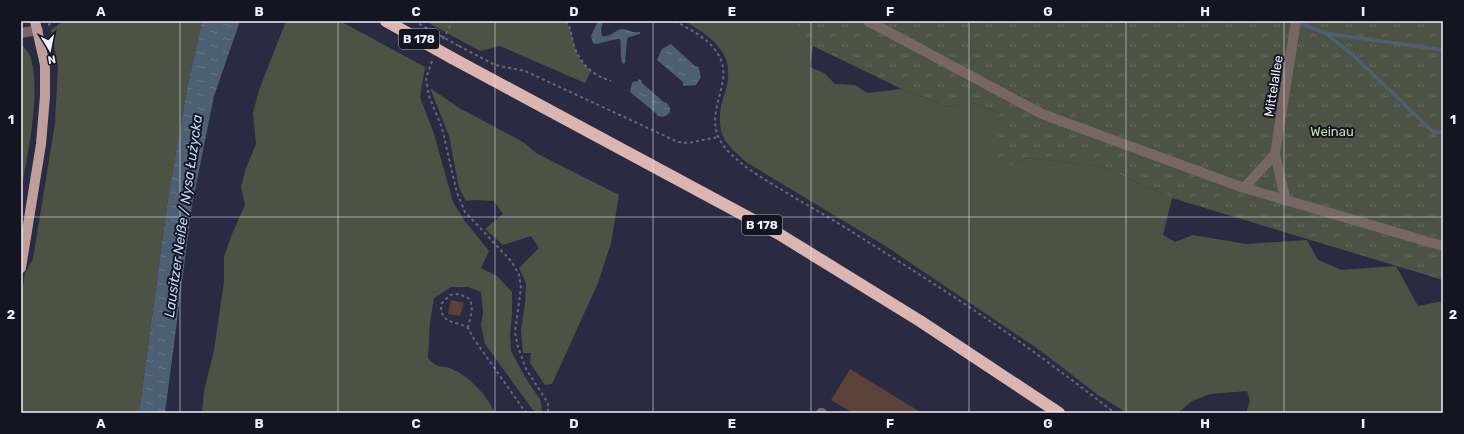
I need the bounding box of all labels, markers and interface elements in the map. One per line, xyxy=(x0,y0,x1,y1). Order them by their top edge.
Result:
text: A xyxy=(96,4,106,19)
text: B xyxy=(254,4,264,19)
text: C xyxy=(411,4,421,19)
text: D xyxy=(569,4,579,19)
text: E xyxy=(728,4,736,19)
text: F xyxy=(886,4,894,19)
text: G xyxy=(1043,4,1053,19)
text: H xyxy=(1200,4,1210,19)
text: I xyxy=(1361,4,1365,19)
road number: B 178 xyxy=(399,29,439,49)
north arrow xyxy=(30,30,70,70)
text: N xyxy=(47,52,57,66)
street label: Mittelallee xyxy=(1261,54,1286,118)
text: 1 xyxy=(8,112,14,127)
text: 1 xyxy=(1450,112,1456,127)
water label: Lausitzer Neiße / Nysa Łużycka xyxy=(161,114,206,319)
park label: Weinau xyxy=(1310,124,1354,139)
road number: B 178 xyxy=(742,215,782,235)
text: 2 xyxy=(7,307,15,322)
text: 2 xyxy=(1449,307,1457,322)
text: A xyxy=(96,416,106,431)
text: B xyxy=(254,416,264,431)
text: C xyxy=(411,416,421,431)
text: D xyxy=(569,416,579,431)
text: E xyxy=(728,416,736,431)
text: F xyxy=(886,416,894,431)
text: G xyxy=(1043,416,1053,431)
text: H xyxy=(1200,416,1210,431)
text: I xyxy=(1361,416,1365,431)

